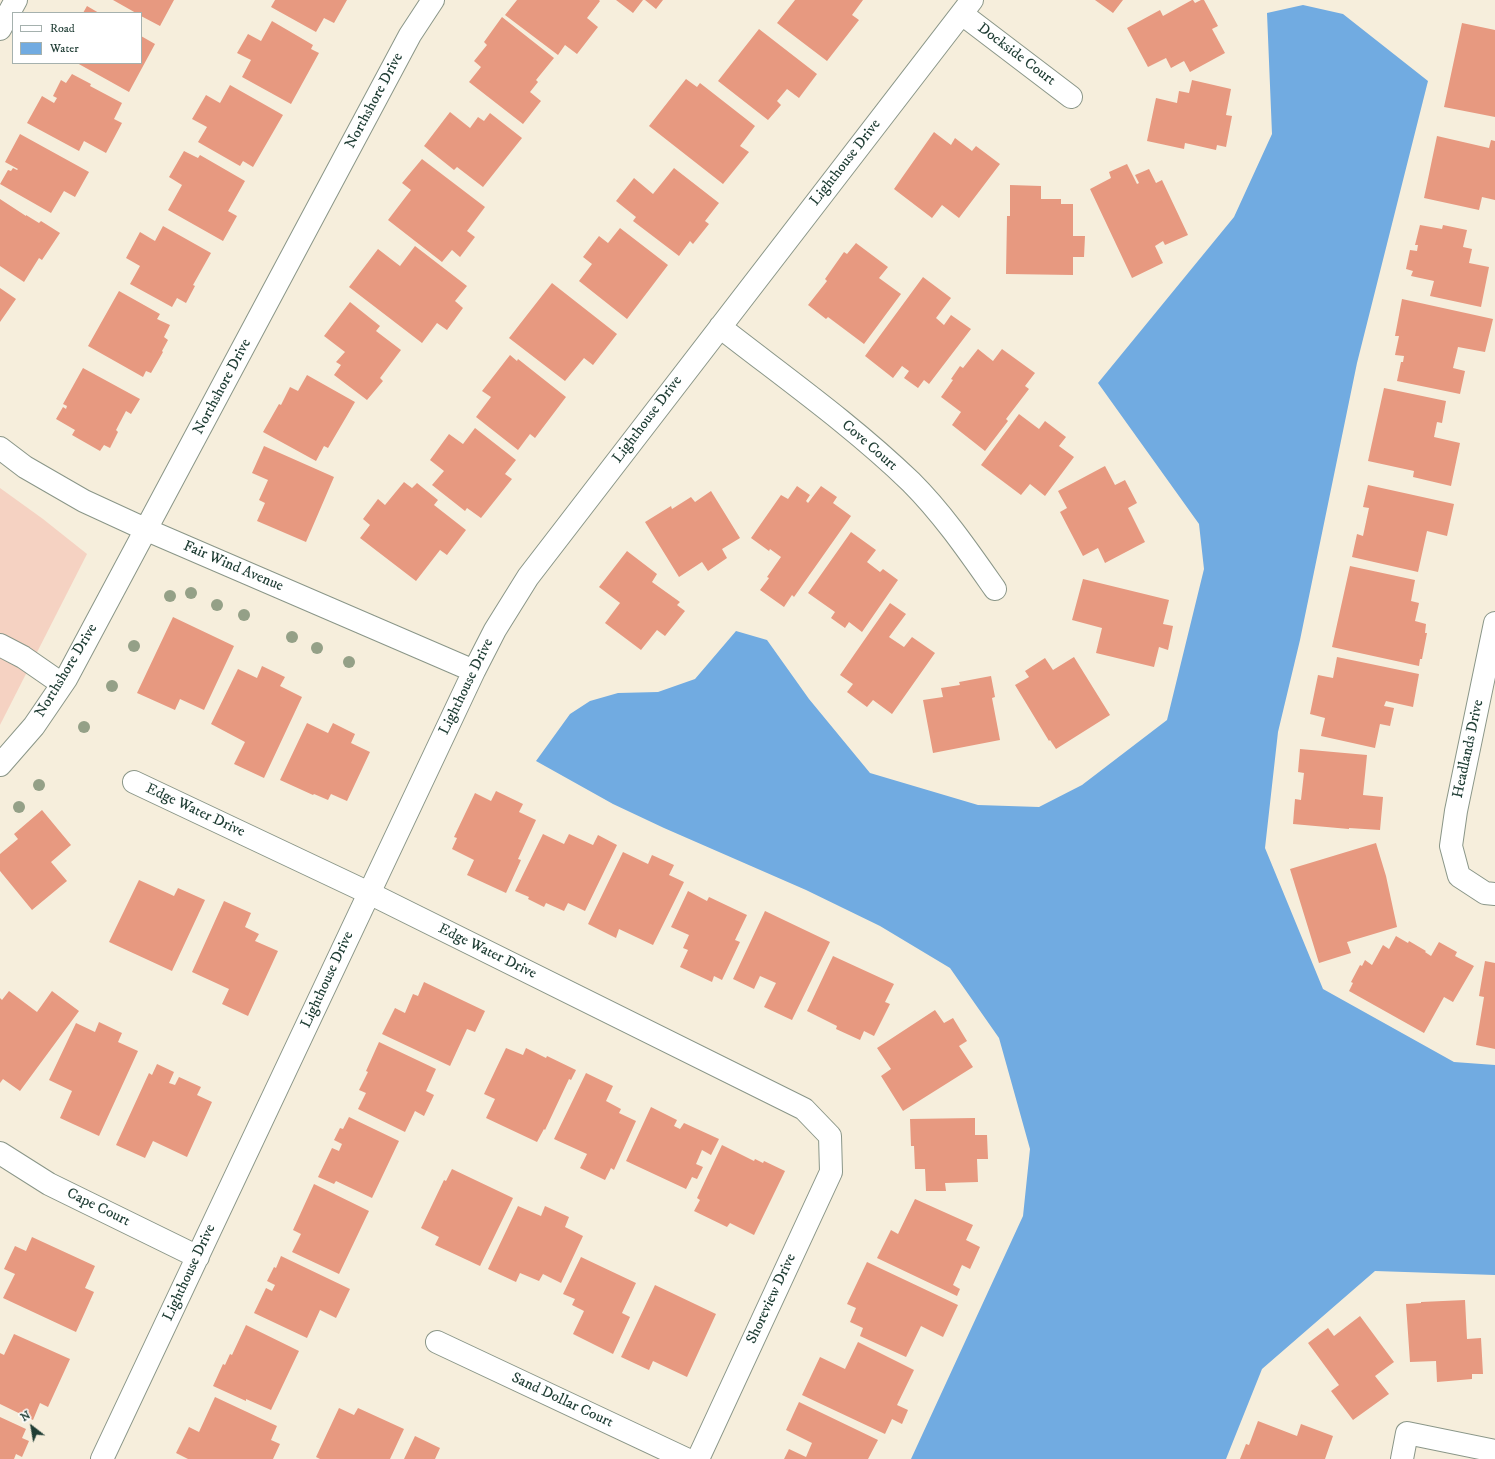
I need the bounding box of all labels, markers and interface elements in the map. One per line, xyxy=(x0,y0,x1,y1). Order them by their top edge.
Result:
legend xyxy=(12,12,142,64)
street label: Dockside Court xyxy=(973,20,1059,90)
text: Road xyxy=(50,21,75,36)
text: Water xyxy=(50,41,79,56)
street label: Northshore Drive xyxy=(342,50,408,152)
street label: Lighthouse Drive xyxy=(807,116,885,210)
street label: Northshore Drive xyxy=(190,336,256,438)
street label: Lighthouse Drive xyxy=(609,373,687,467)
street label: Cove Court xyxy=(837,417,901,475)
street label: Fair Wind Avenue xyxy=(180,538,286,596)
street label: Northshore Drive xyxy=(32,621,102,721)
street label: Lighthouse Drive xyxy=(436,636,498,738)
street label: Headlands Drive xyxy=(1450,698,1488,800)
street label: Edge Water Drive xyxy=(143,780,247,842)
street label: Edge Water Drive xyxy=(435,920,539,984)
street label: Lighthouse Drive xyxy=(298,929,358,1031)
street label: Cape Court xyxy=(63,1185,133,1231)
street label: Lighthouse Drive xyxy=(160,1222,220,1324)
street label: Shoreview Drive xyxy=(743,1251,801,1347)
street label: Sand Dollar Court xyxy=(508,1370,616,1432)
north arrow xyxy=(12,1407,52,1447)
text: N xyxy=(18,1408,33,1425)

